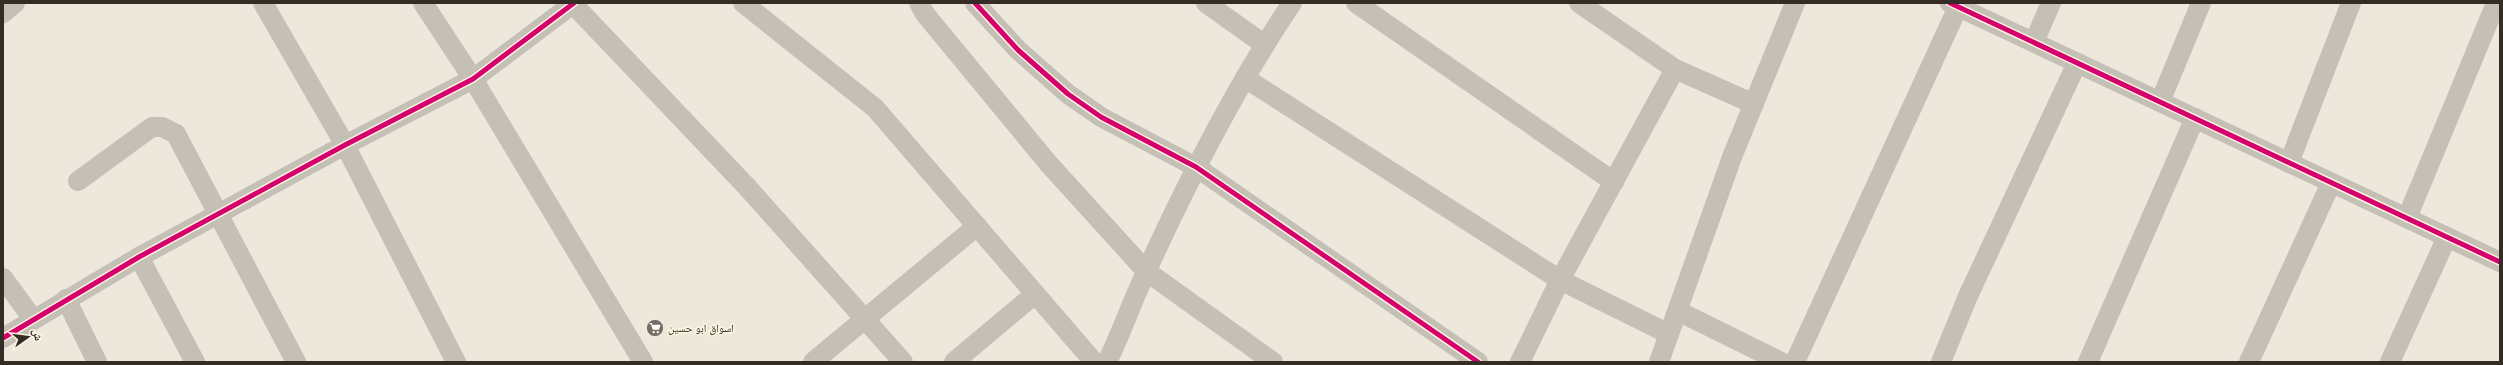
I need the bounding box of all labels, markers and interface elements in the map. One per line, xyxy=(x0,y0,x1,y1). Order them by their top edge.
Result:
north arrow xyxy=(8,317,48,357)
supermarket icon: اسواق ابو حسين xyxy=(645,318,665,338)
place label: اسواق ابو حسين xyxy=(668,321,734,336)
text: ش xyxy=(29,327,46,342)

